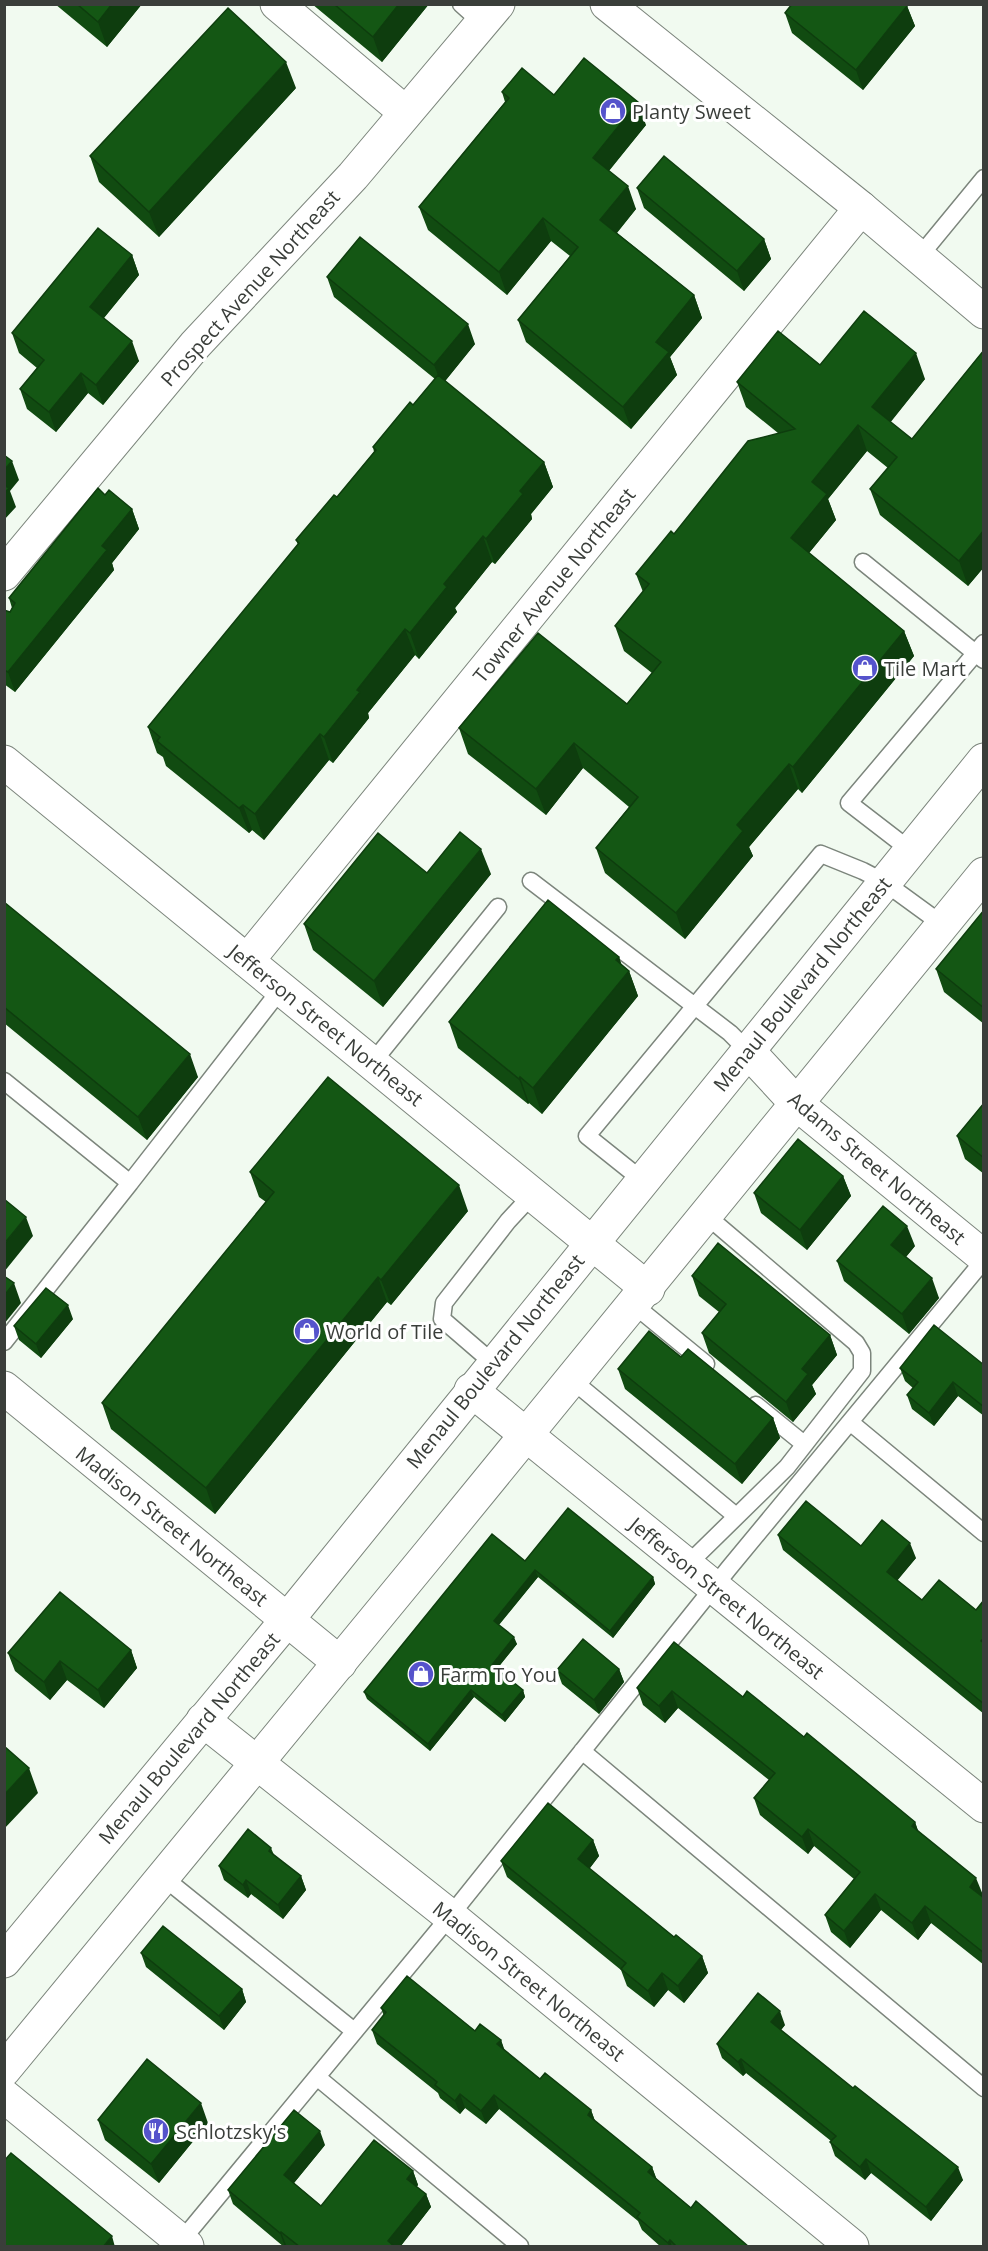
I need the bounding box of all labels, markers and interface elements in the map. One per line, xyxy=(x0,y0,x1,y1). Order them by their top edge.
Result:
shop icon: Planty Sweet xyxy=(598,96,628,126)
place label: Planty Sweet xyxy=(632,98,751,125)
street label: Prospect Avenue Northeast xyxy=(154,184,346,392)
street label: Towner Avenue Northeast xyxy=(467,482,641,688)
shop icon: Tile Mart xyxy=(850,653,880,683)
place label: Tile Mart xyxy=(884,655,966,682)
street label: Menaul Boulevard Northeast xyxy=(707,871,897,1097)
street label: Jefferson Street Northeast xyxy=(221,937,429,1112)
street label: Adams Street Northeast xyxy=(783,1086,971,1250)
street label: Menaul Boulevard Northeast xyxy=(400,1248,590,1474)
shop icon: World of Tile xyxy=(292,1316,322,1346)
place label: World of Tile xyxy=(326,1318,443,1345)
street label: Madison Street Northeast xyxy=(70,1440,274,1612)
street label: Jefferson Street Northeast xyxy=(622,1510,830,1685)
street label: Menaul Boulevard Northeast xyxy=(92,1626,286,1850)
shop icon: Farm To You xyxy=(406,1659,436,1689)
place label: Farm To You xyxy=(440,1661,557,1688)
street label: Madison Street Northeast xyxy=(427,1895,631,2067)
restaurant icon: Schlotzsky's xyxy=(141,2116,171,2146)
place label: Schlotzsky's xyxy=(176,2118,286,2145)

